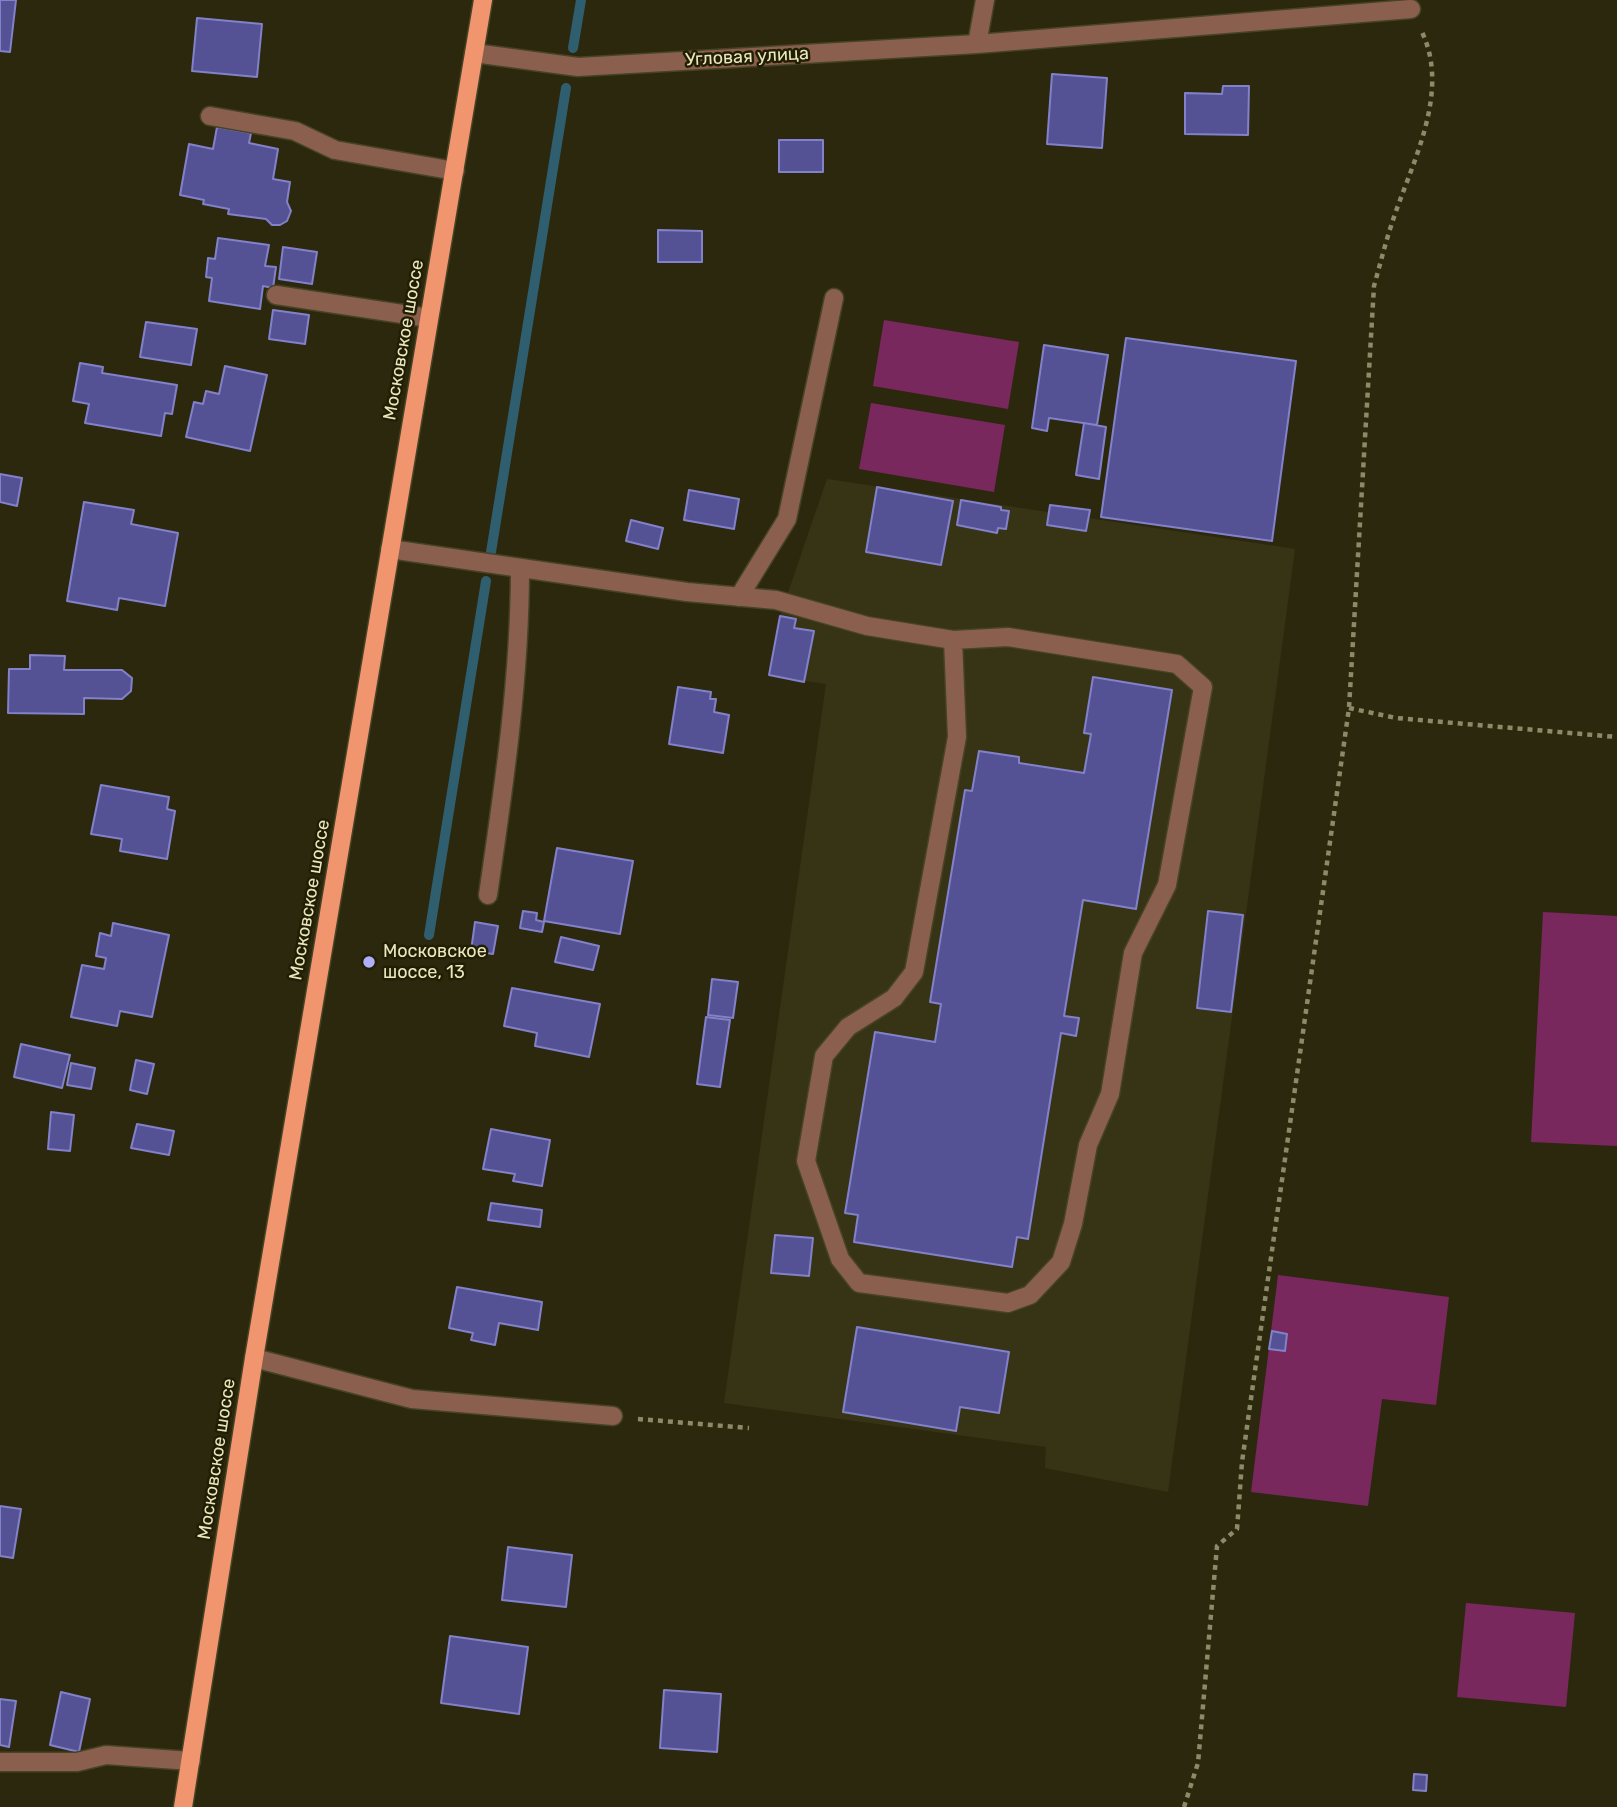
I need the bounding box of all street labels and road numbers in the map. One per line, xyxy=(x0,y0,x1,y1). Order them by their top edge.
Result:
street label: Угловая улица xyxy=(685,43,809,71)
street label: Московское шоссе xyxy=(379,258,429,422)
street label: Московское шоссе xyxy=(285,818,335,982)
street label: Московское шоссе xyxy=(194,1377,240,1541)

